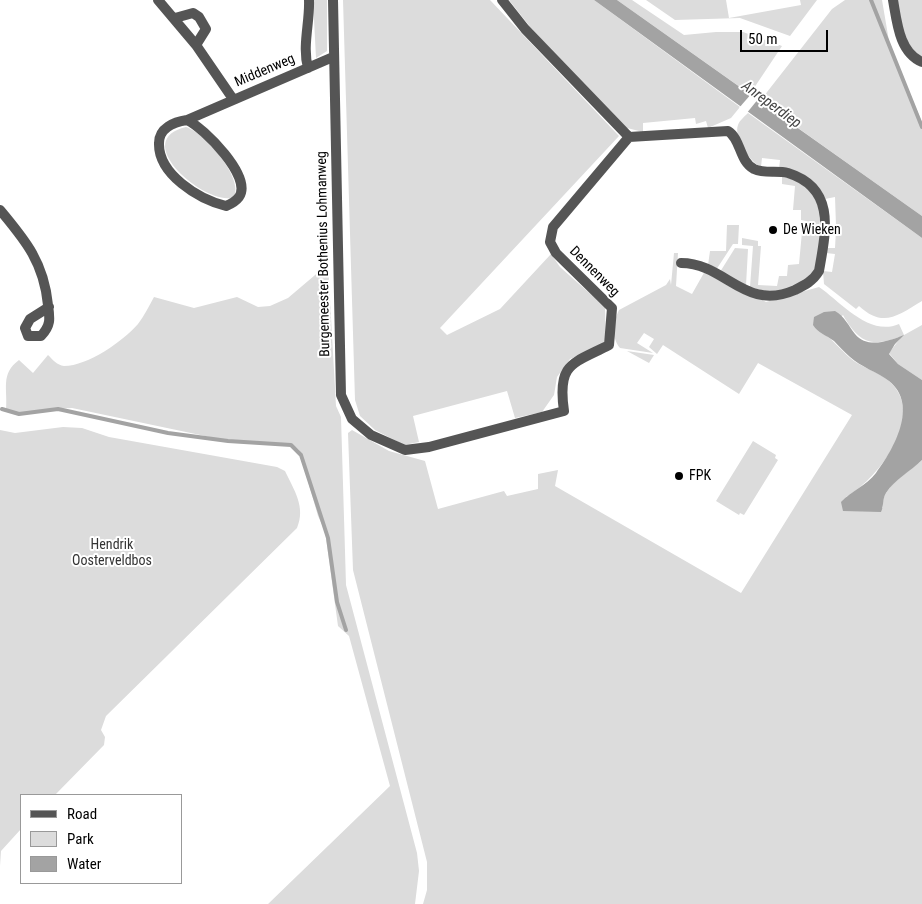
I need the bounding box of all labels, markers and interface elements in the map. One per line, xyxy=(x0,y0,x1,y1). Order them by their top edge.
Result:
scale bar xyxy=(742,20,830,52)
text: 50 m xyxy=(748,30,778,48)
street label: Middenweg xyxy=(232,51,298,91)
water label: Anreperdiep xyxy=(738,77,804,133)
street label: Burgemeester Bothenius Lohmanweg xyxy=(314,151,334,357)
place label: De Wieken xyxy=(783,222,841,238)
marker: De Wieken xyxy=(767,224,779,236)
street label: Dennenweg xyxy=(565,243,623,301)
place label: FPK xyxy=(689,468,711,484)
marker: FPK xyxy=(673,470,685,482)
park label: Hendrik Oosterveldbos xyxy=(72,537,152,570)
legend xyxy=(20,794,182,884)
text: Road xyxy=(67,805,97,823)
text: Park xyxy=(67,830,94,848)
text: Water xyxy=(67,855,101,873)

